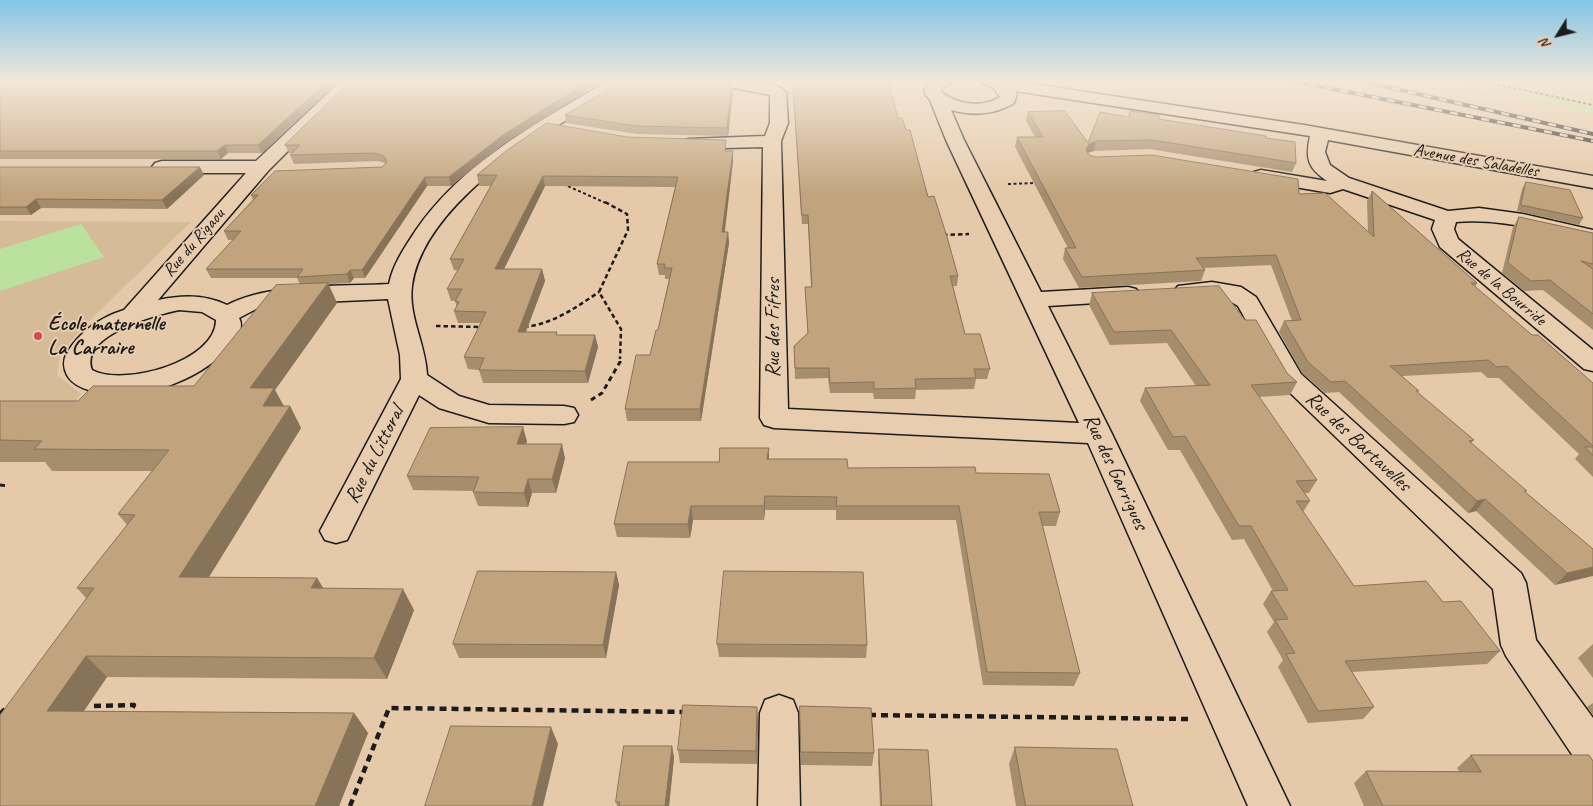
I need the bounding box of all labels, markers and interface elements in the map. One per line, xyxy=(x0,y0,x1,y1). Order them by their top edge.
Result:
north arrow xyxy=(1533,10,1583,60)
text: N xyxy=(1536,36,1555,53)
street label: Avenue des Saladelles xyxy=(1412,139,1540,183)
street label: Rue du Rigaou xyxy=(158,204,230,282)
street label: Rue de la Bourride xyxy=(1452,243,1550,331)
street label: Rue des Fifres xyxy=(760,278,786,378)
place label: École maternelle La Carraire xyxy=(48,311,165,361)
marker: École maternelle La Carraire xyxy=(32,330,44,342)
street label: Rue des Bartavelles xyxy=(1300,387,1416,497)
street label: Rue du Littoral xyxy=(340,402,410,508)
street label: Rue des Garrigues xyxy=(1077,410,1153,534)

